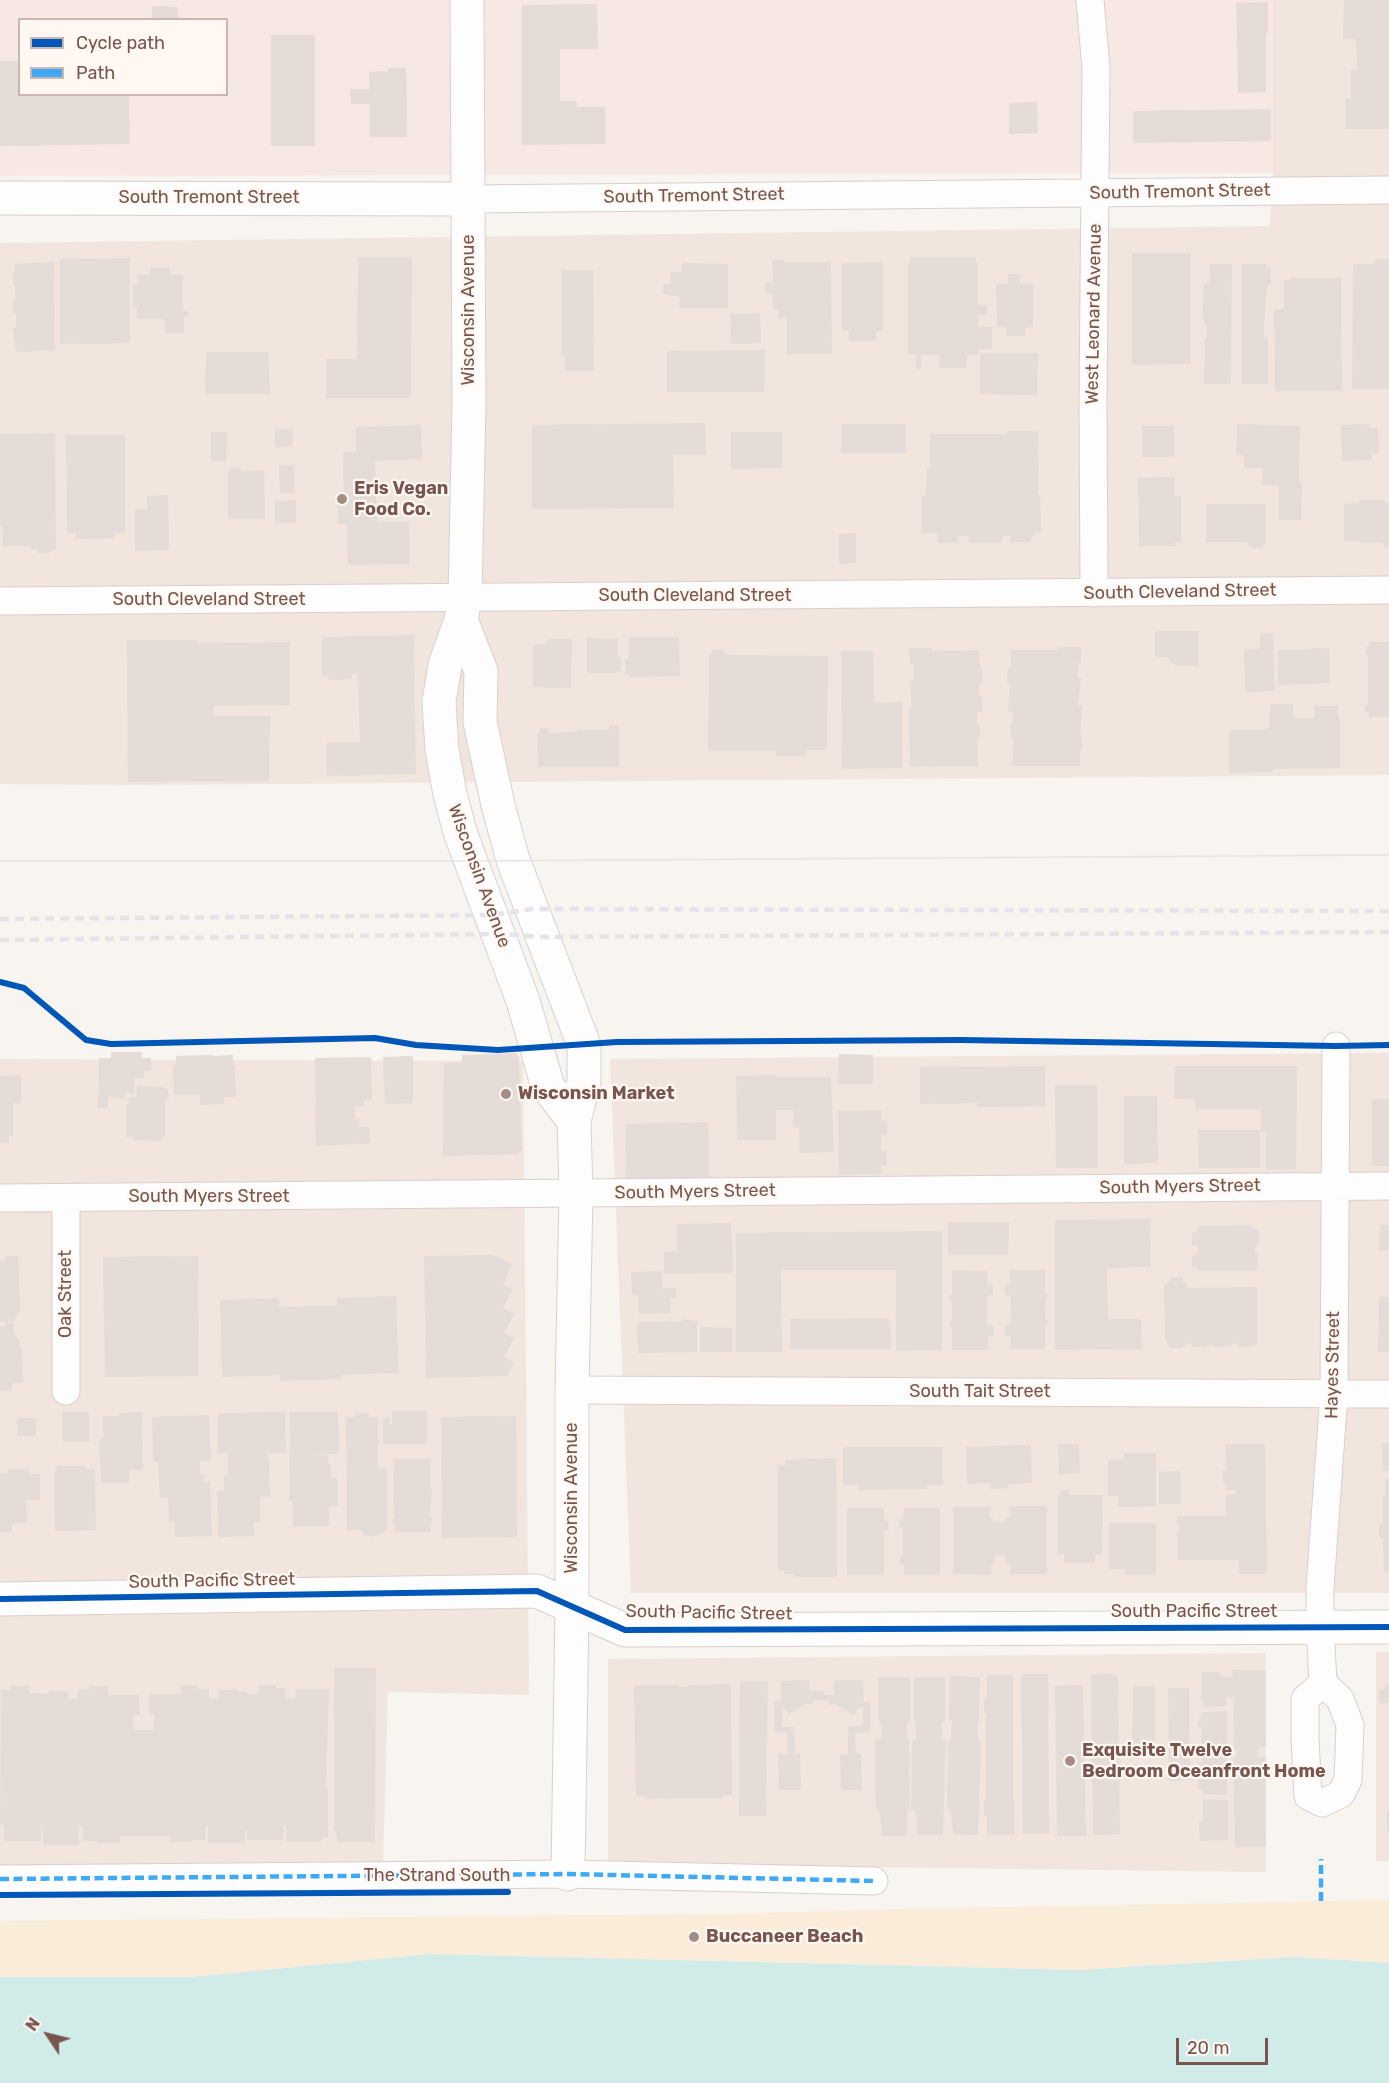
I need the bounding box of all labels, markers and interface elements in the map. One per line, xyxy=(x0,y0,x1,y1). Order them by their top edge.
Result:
legend xyxy=(18,18,228,96)
text: Cycle path xyxy=(76,32,165,54)
text: Path xyxy=(76,62,115,84)
street label: South Tremont Street xyxy=(1089,180,1271,204)
street label: South Tremont Street xyxy=(603,184,785,208)
street label: South Tremont Street xyxy=(118,187,300,209)
street label: West Leonard Avenue xyxy=(1082,223,1106,405)
street label: Wisconsin Avenue xyxy=(458,234,480,386)
place label: Eris Vegan Food Co. xyxy=(354,478,448,520)
marker: Eris Vegan Food Co. xyxy=(335,492,349,506)
street label: South Cleveland Street xyxy=(1083,580,1277,604)
street label: South Cleveland Street xyxy=(599,585,791,607)
street label: South Cleveland Street xyxy=(113,589,305,611)
street label: Wisconsin Avenue xyxy=(443,801,515,951)
place label: Wisconsin Market xyxy=(518,1083,675,1105)
marker: Wisconsin Market xyxy=(499,1087,513,1101)
street label: South Myers Street xyxy=(1099,1175,1261,1199)
street label: South Myers Street xyxy=(614,1180,776,1204)
street label: South Myers Street xyxy=(128,1186,290,1208)
street label: Oak Street xyxy=(55,1250,77,1338)
street label: Hayes Street xyxy=(1321,1311,1345,1419)
street label: South Tait Street xyxy=(909,1381,1051,1403)
street label: Wisconsin Avenue xyxy=(561,1422,583,1574)
street label: South Pacific Street xyxy=(129,1569,295,1593)
street label: South Pacific Street xyxy=(626,1601,792,1625)
street label: South Pacific Street xyxy=(1111,1601,1277,1623)
place label: Exquisite Twelve Bedroom Oceanfront Home xyxy=(1082,1740,1326,1782)
marker: Exquisite Twelve Bedroom Oceanfront Home xyxy=(1063,1754,1077,1768)
street label: The Strand South xyxy=(364,1865,510,1887)
place label: Buccaneer Beach xyxy=(706,1926,863,1948)
marker: Buccaneer Beach xyxy=(687,1930,701,1944)
north arrow xyxy=(18,2005,78,2065)
text: N xyxy=(22,2014,44,2035)
scale bar xyxy=(1179,2026,1270,2064)
text: 20 m xyxy=(1187,2037,1229,2059)

